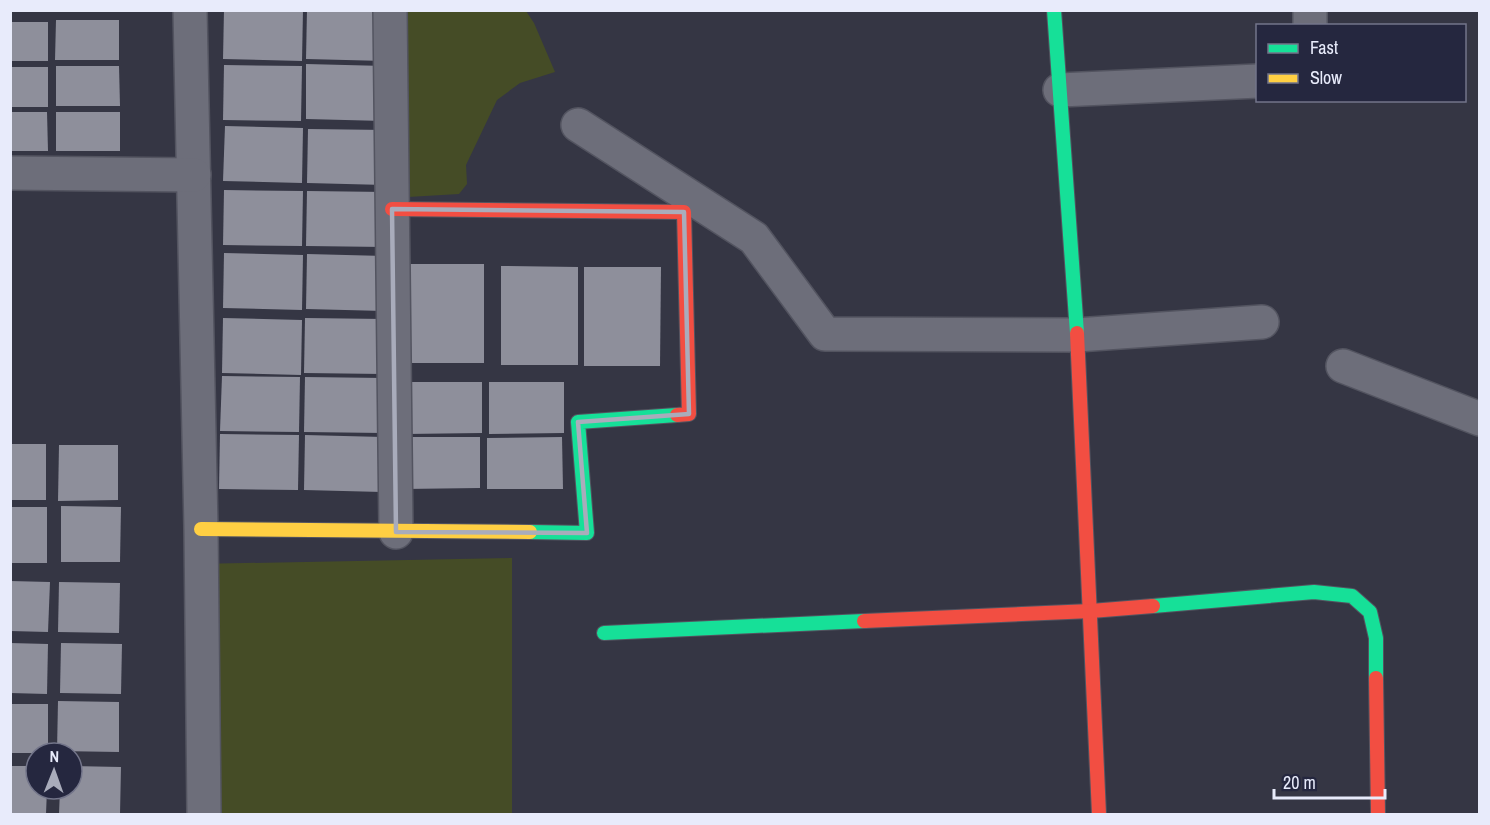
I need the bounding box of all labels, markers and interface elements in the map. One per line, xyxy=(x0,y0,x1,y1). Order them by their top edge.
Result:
legend xyxy=(1256,24,1466,102)
text: Fast xyxy=(1310,35,1338,60)
text: Slow xyxy=(1310,65,1342,90)
north arrow xyxy=(24,741,84,801)
text: N xyxy=(49,745,59,767)
scale bar xyxy=(1274,762,1385,800)
text: 20 m xyxy=(1283,770,1316,795)

